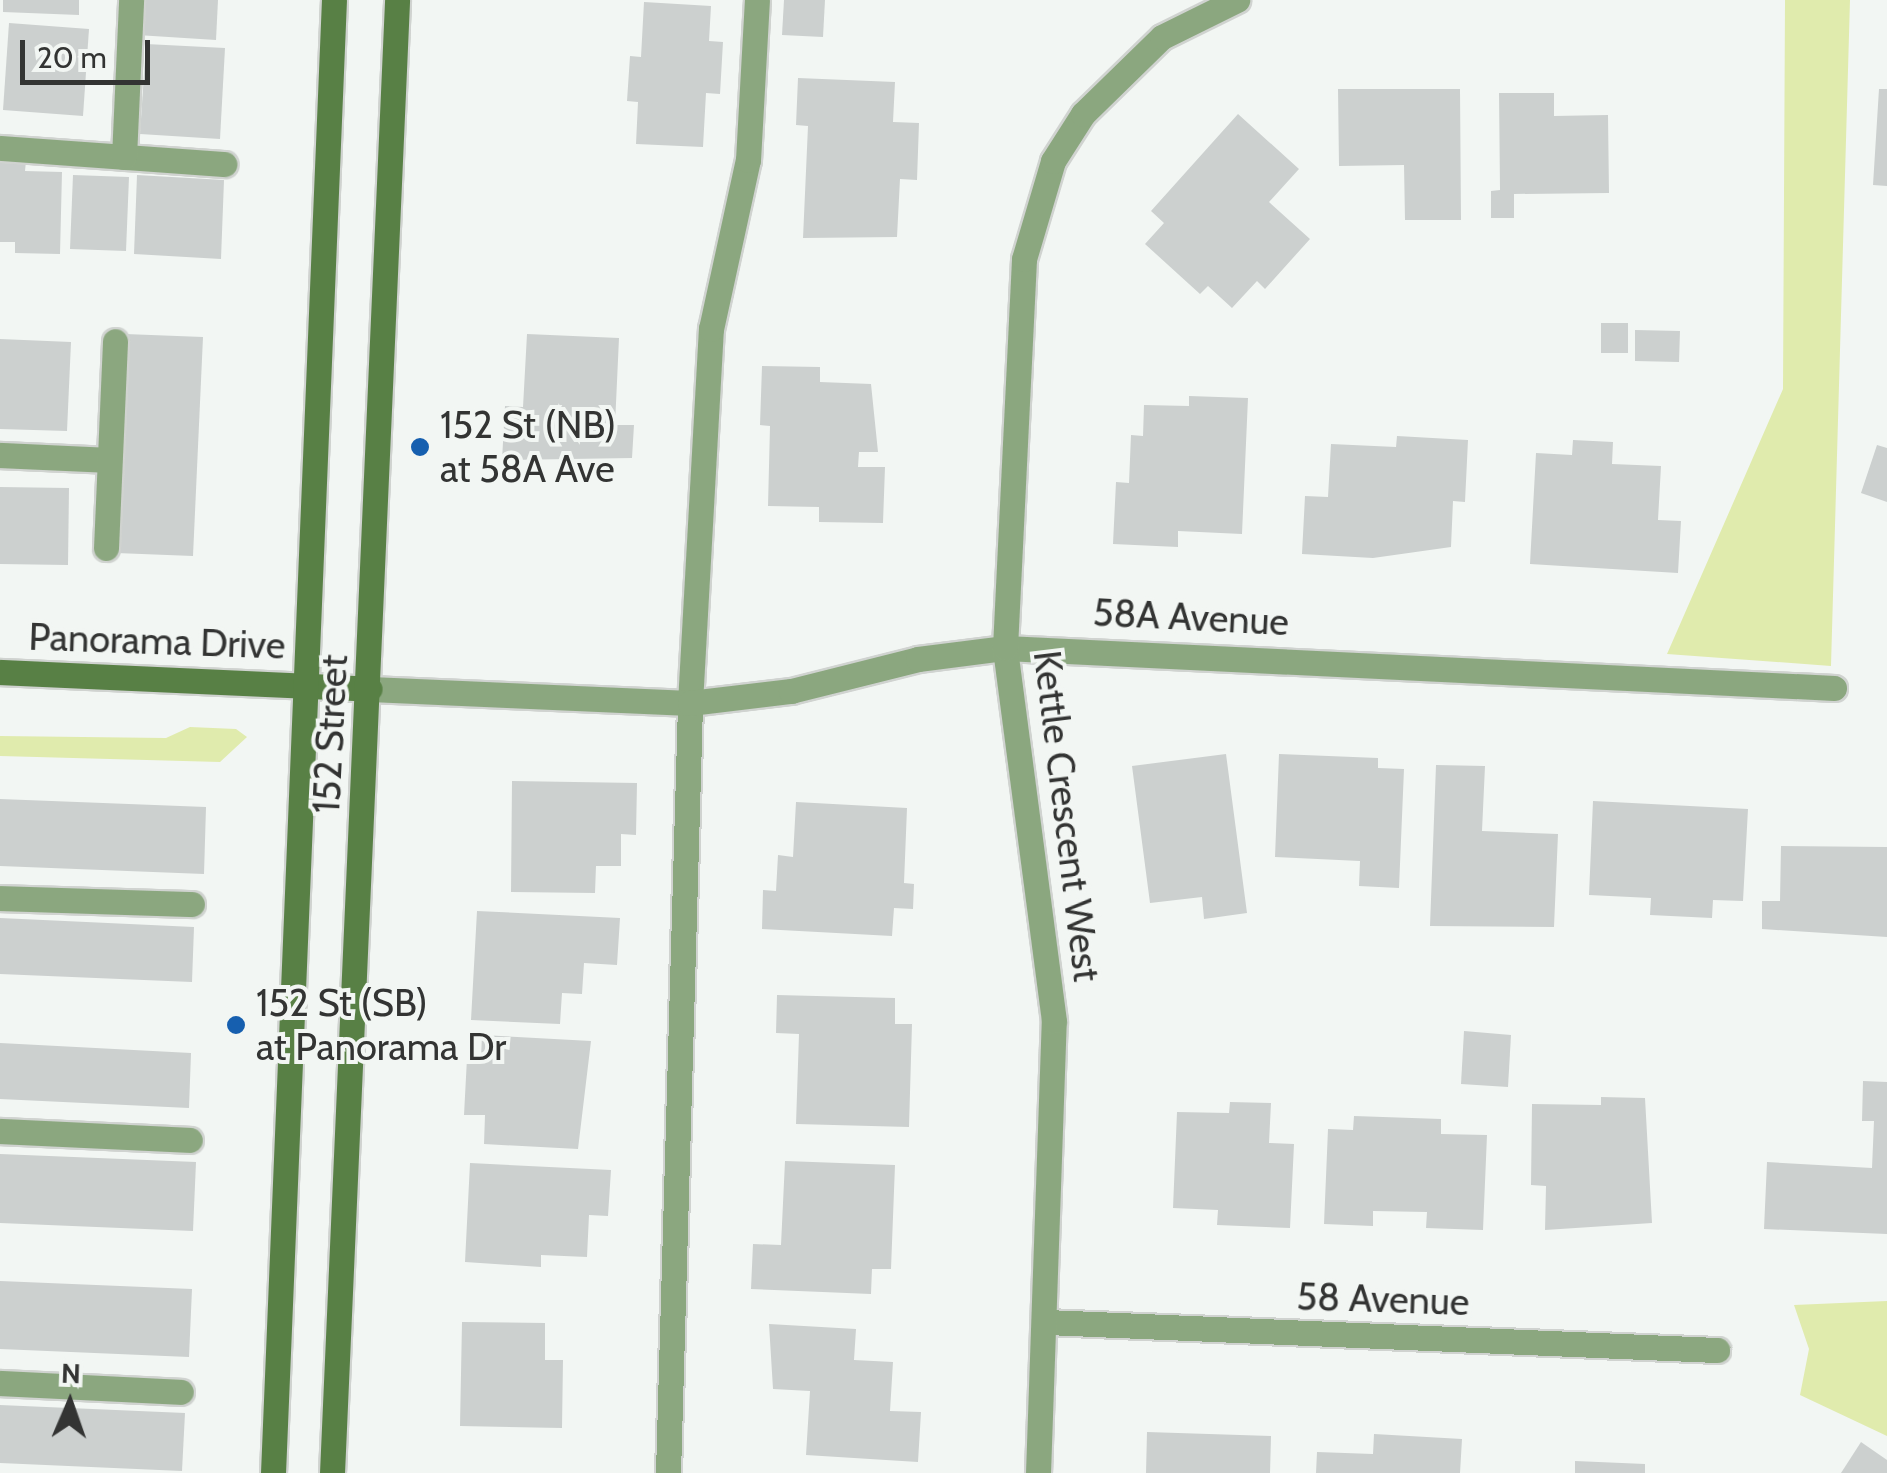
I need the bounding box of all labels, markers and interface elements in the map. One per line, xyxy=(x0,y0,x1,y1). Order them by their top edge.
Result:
scale bar xyxy=(25,20,155,82)
text: 20 m xyxy=(37,39,107,76)
place label: 152 St (NB) at 58A Ave xyxy=(440,402,616,492)
marker: 152 St (NB) at 58A Ave xyxy=(409,436,431,458)
street label: 58A Avenue xyxy=(1092,589,1290,645)
street label: Panorama Drive xyxy=(28,614,286,668)
street label: Kettle Crescent West xyxy=(1024,648,1110,984)
street label: 152 Street xyxy=(303,653,357,815)
place label: 152 St (SB) at Panorama Dr xyxy=(256,980,506,1070)
marker: 152 St (SB) at Panorama Dr xyxy=(225,1014,247,1036)
street label: 58 Avenue xyxy=(1296,1273,1470,1325)
north arrow xyxy=(20,1353,120,1453)
text: N xyxy=(61,1356,82,1390)

